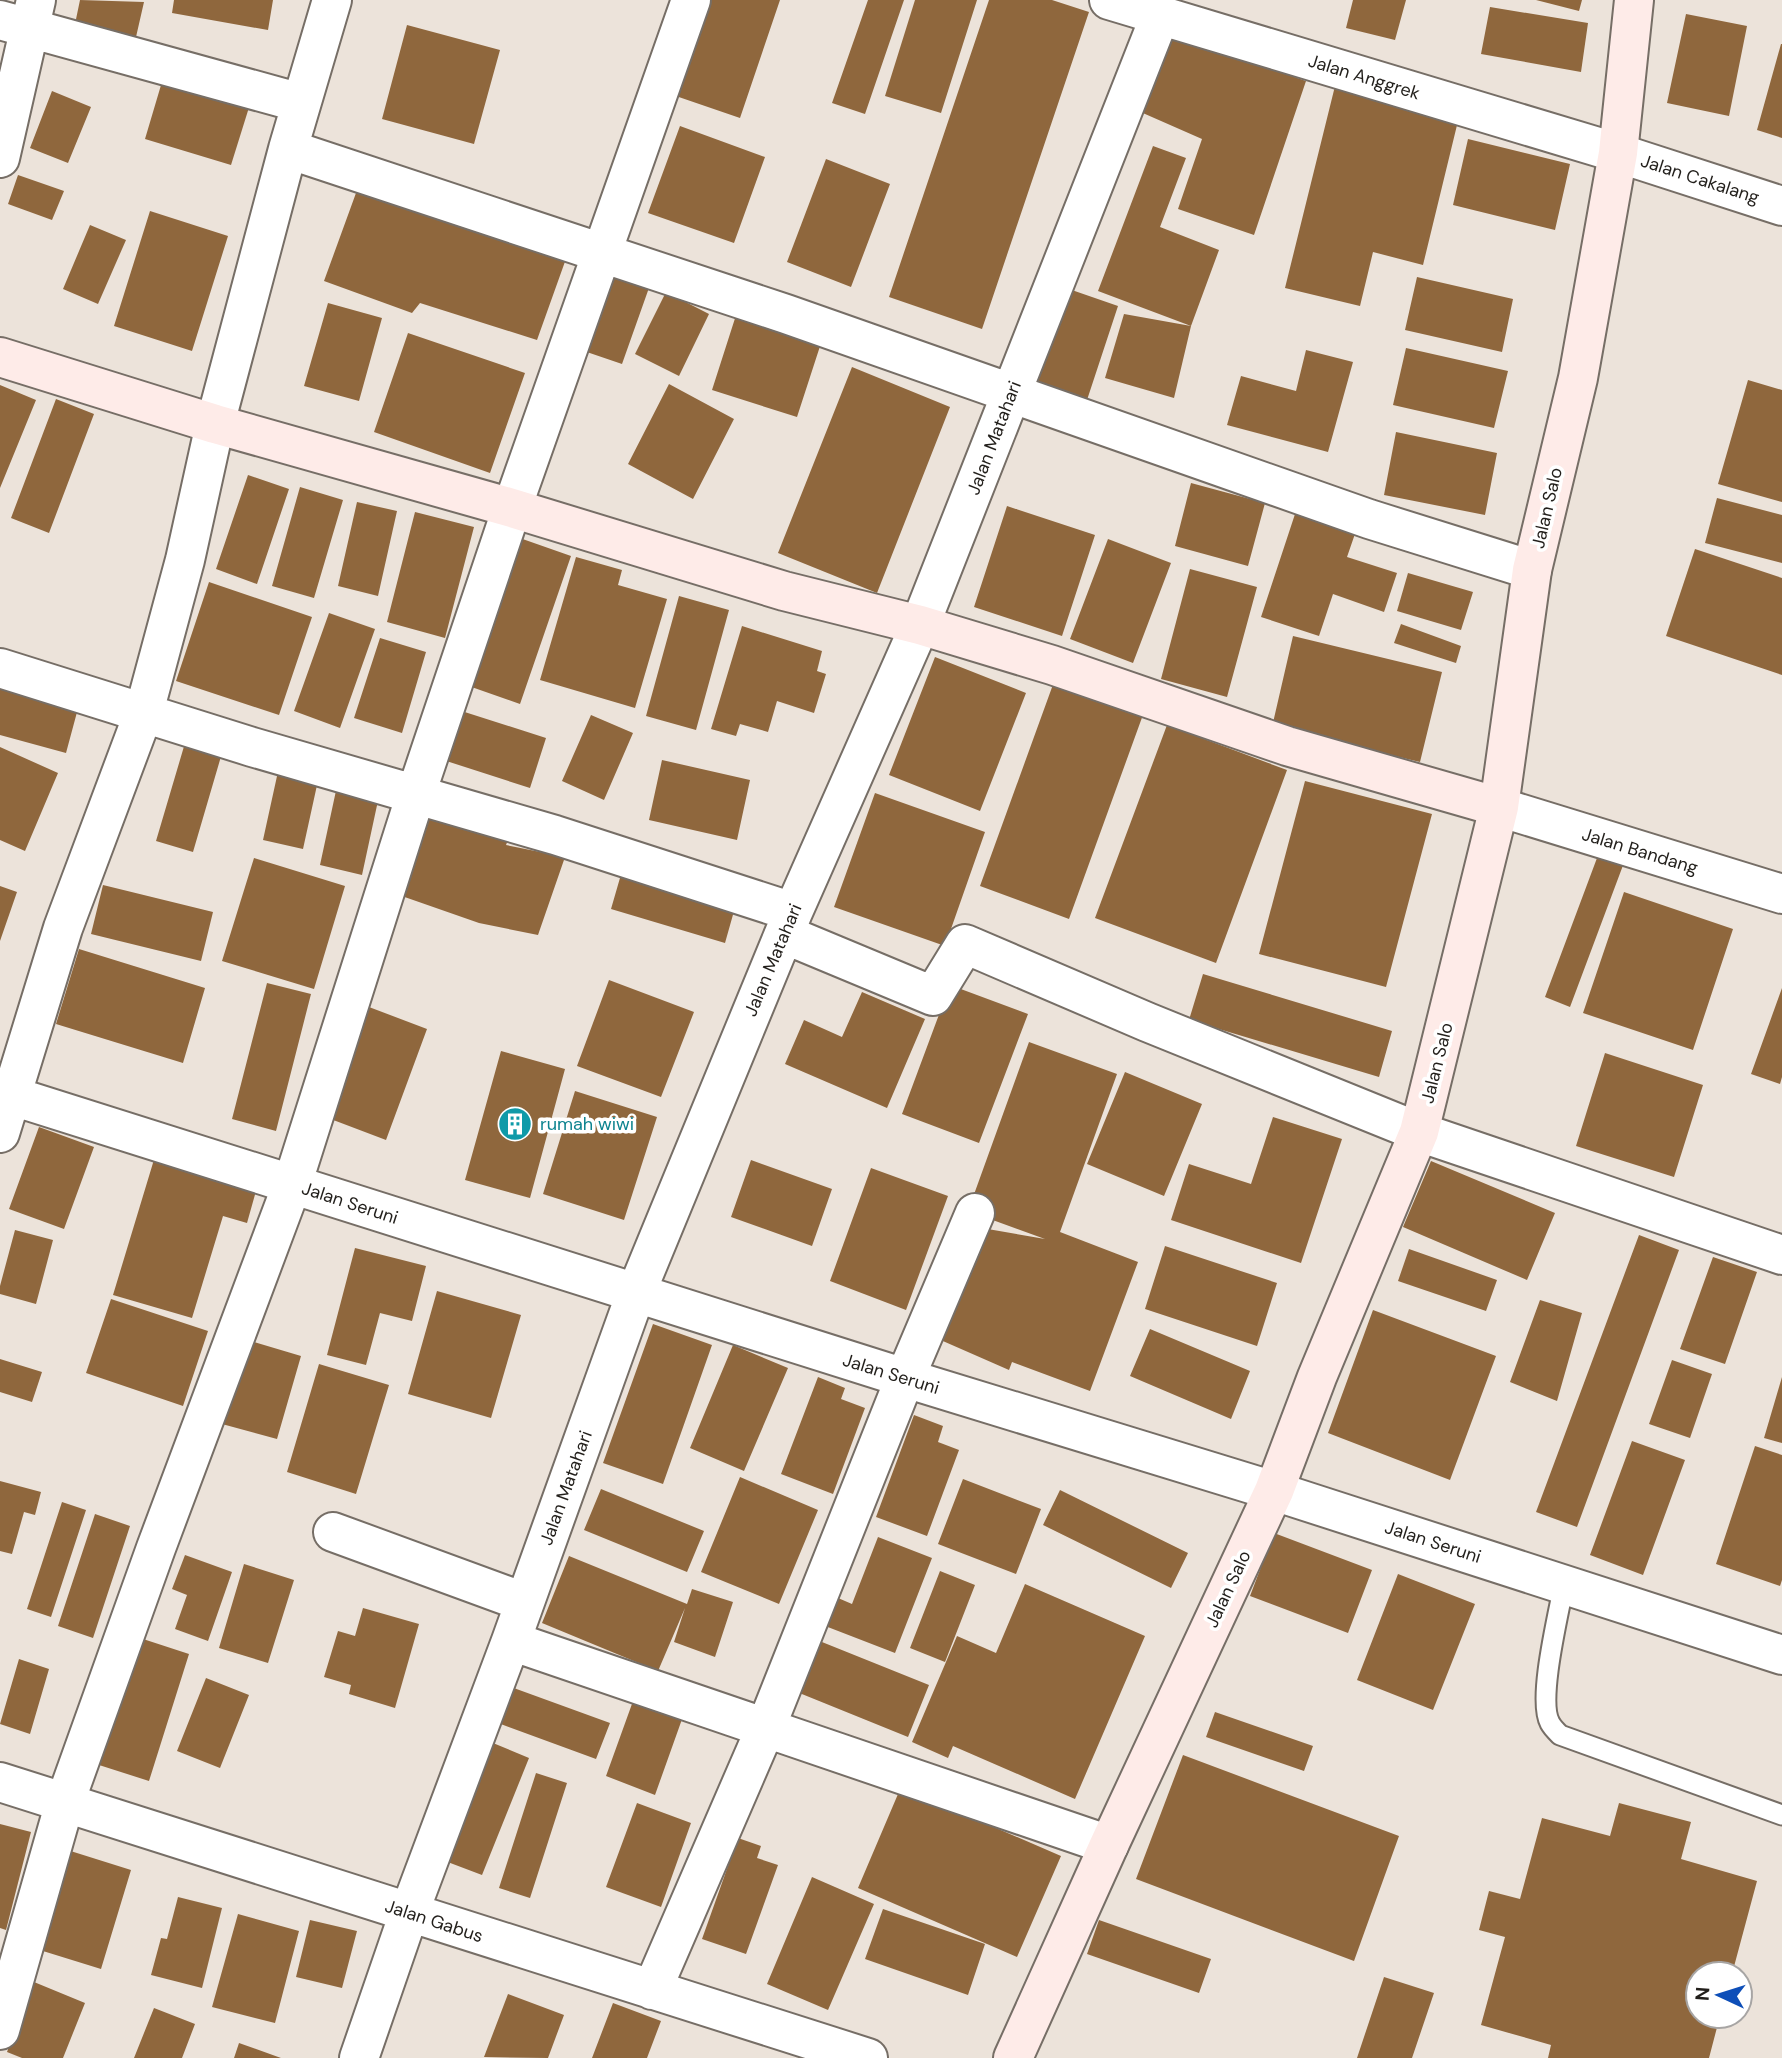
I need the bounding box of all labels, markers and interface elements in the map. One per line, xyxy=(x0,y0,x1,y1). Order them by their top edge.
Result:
street label: Jalan Anggrek xyxy=(1305,49,1423,105)
street label: Jalan Cakalang xyxy=(1638,149,1762,209)
street label: Jalan Matahari xyxy=(961,378,1027,498)
street label: Jalan Salo xyxy=(1526,465,1568,551)
street label: Jalan Bandang xyxy=(1579,822,1701,880)
street label: Jalan Matahari xyxy=(738,900,808,1020)
street label: Jalan Salo xyxy=(1415,1020,1459,1106)
building icon: rumah wiwi xyxy=(496,1105,534,1143)
place label: rumah wiwi xyxy=(540,1112,634,1136)
street label: Jalan Seruni xyxy=(299,1176,401,1230)
street label: Jalan Seruni xyxy=(840,1348,942,1400)
street label: Jalan Matahari xyxy=(534,1427,598,1549)
street label: Jalan Seruni xyxy=(1382,1515,1484,1569)
street label: Jalan Salo xyxy=(1200,1546,1256,1632)
street label: Jalan Gabus xyxy=(382,1894,486,1948)
north arrow xyxy=(1684,1960,1754,2030)
text: N xyxy=(1690,1986,1715,2002)

